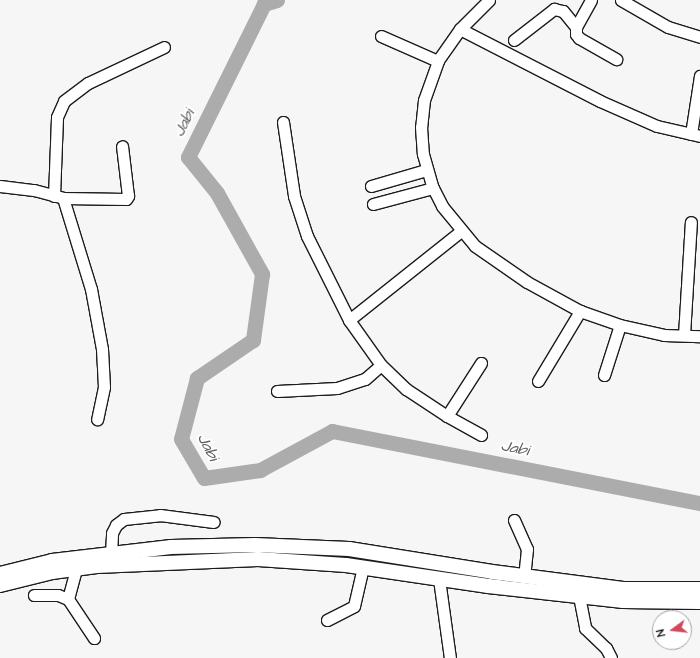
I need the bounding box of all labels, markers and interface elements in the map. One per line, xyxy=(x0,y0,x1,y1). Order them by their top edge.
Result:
water label: Jabi xyxy=(169,106,199,140)
water label: Jabi xyxy=(193,430,223,464)
water label: Jabi xyxy=(499,436,531,460)
north arrow xyxy=(652,610,692,650)
text: N xyxy=(653,628,669,638)

